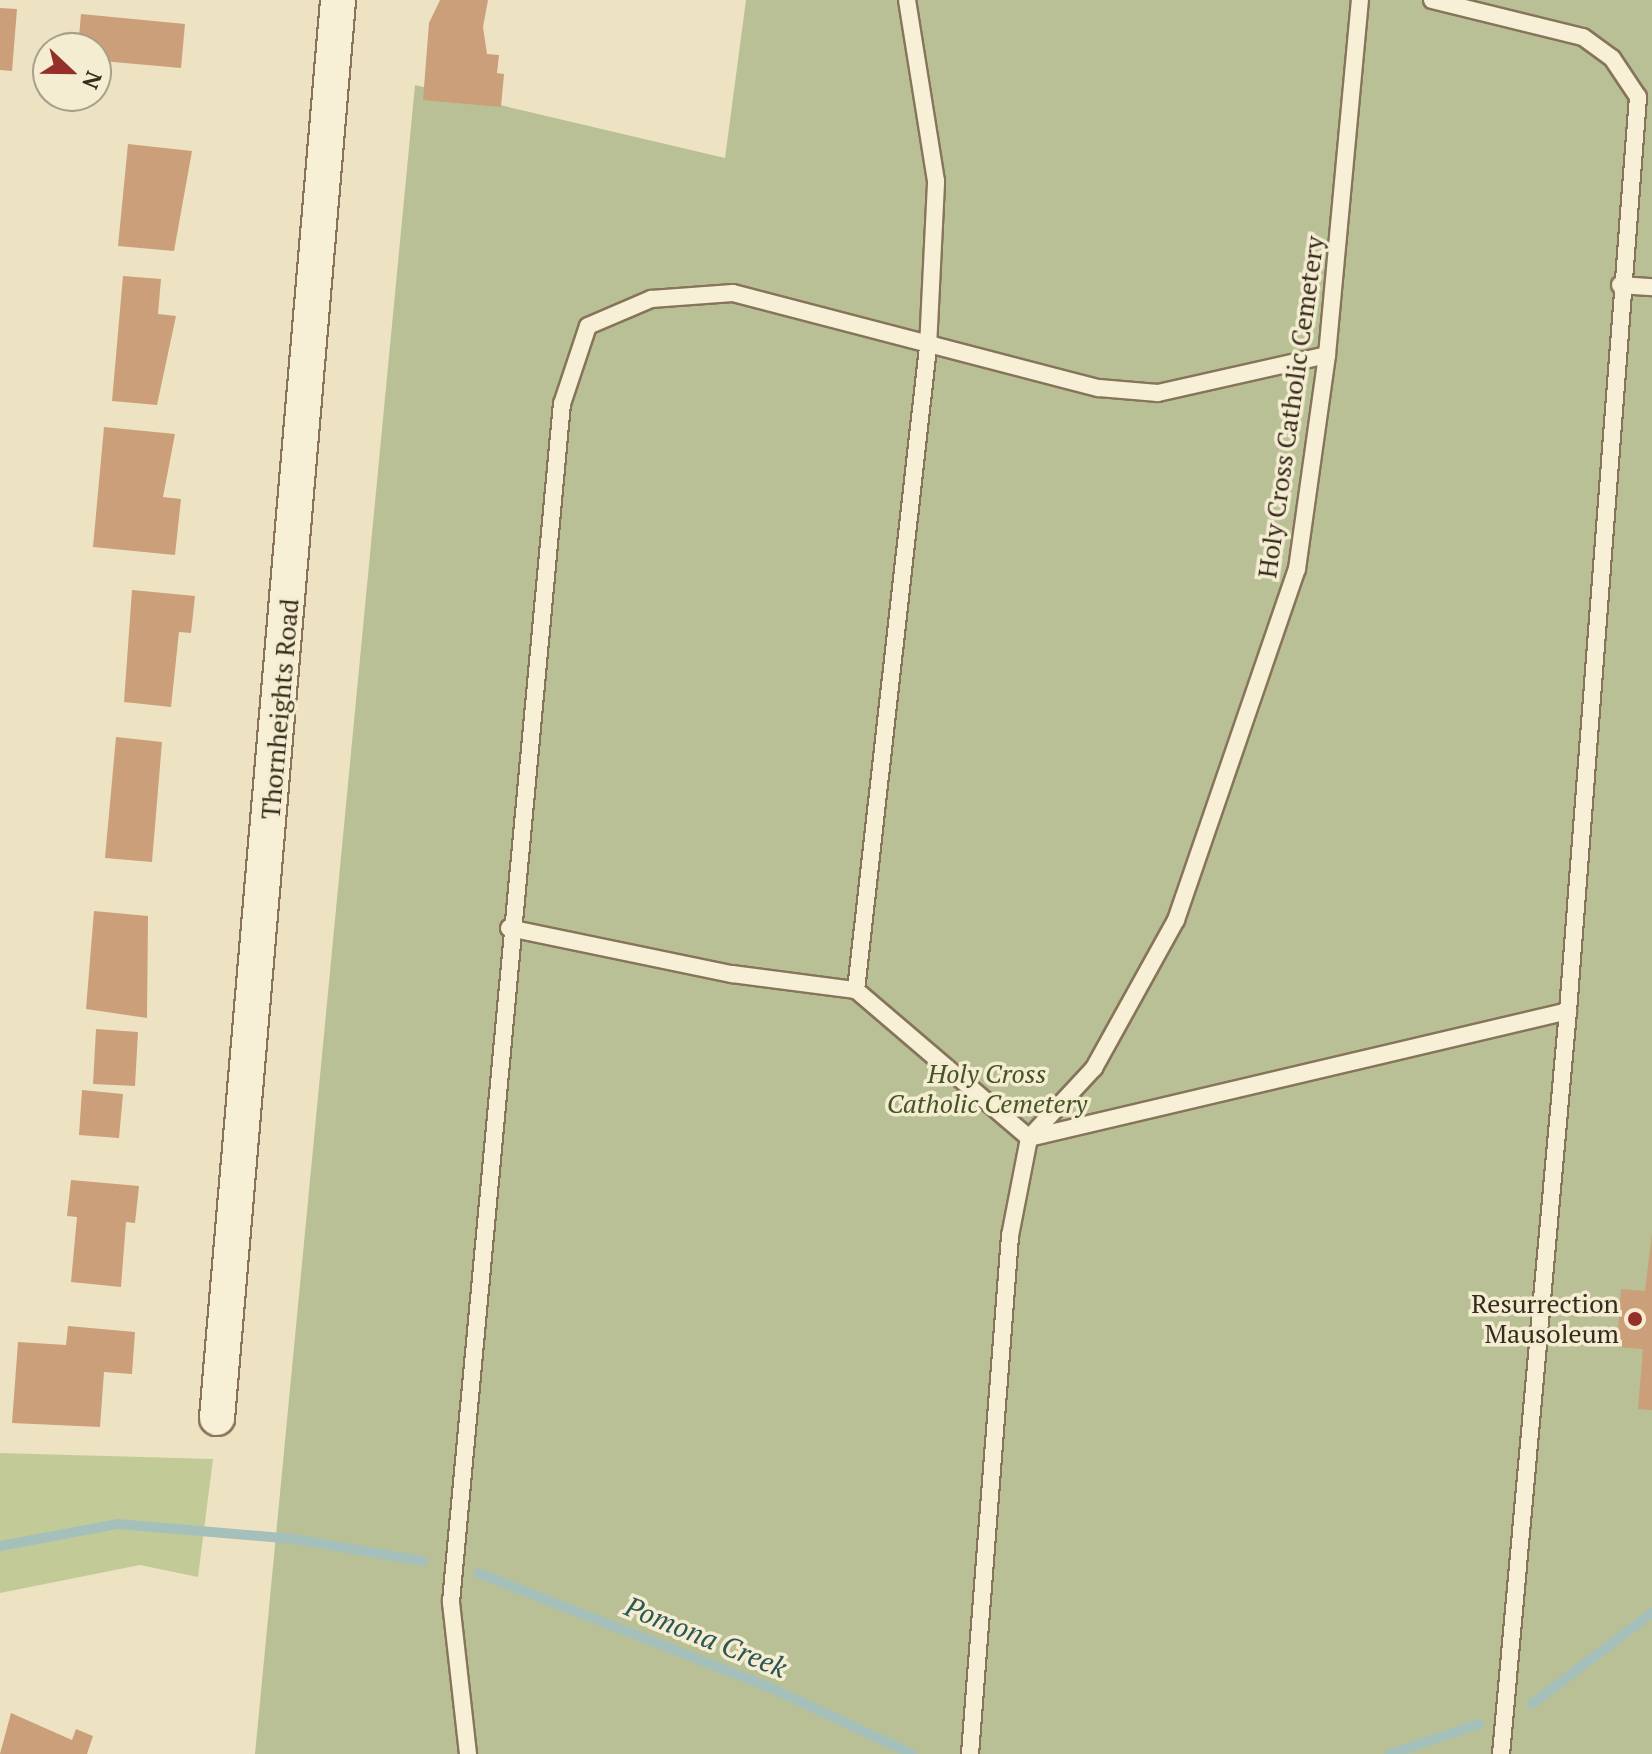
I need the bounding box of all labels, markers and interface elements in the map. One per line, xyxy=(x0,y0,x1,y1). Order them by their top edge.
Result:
north arrow xyxy=(32,32,112,112)
text: N xyxy=(76,67,109,94)
street label: Holy Cross Catholic Cemetery xyxy=(1252,234,1330,580)
street label: Thornheights Road xyxy=(255,597,305,821)
park label: Holy Cross Catholic Cemetery xyxy=(887,1058,1087,1120)
place label: Resurrection Mausoleum xyxy=(1471,1288,1619,1350)
marker: Resurrection Mausoleum xyxy=(1626,1310,1644,1328)
water label: Pomona Creek xyxy=(620,1589,792,1685)

